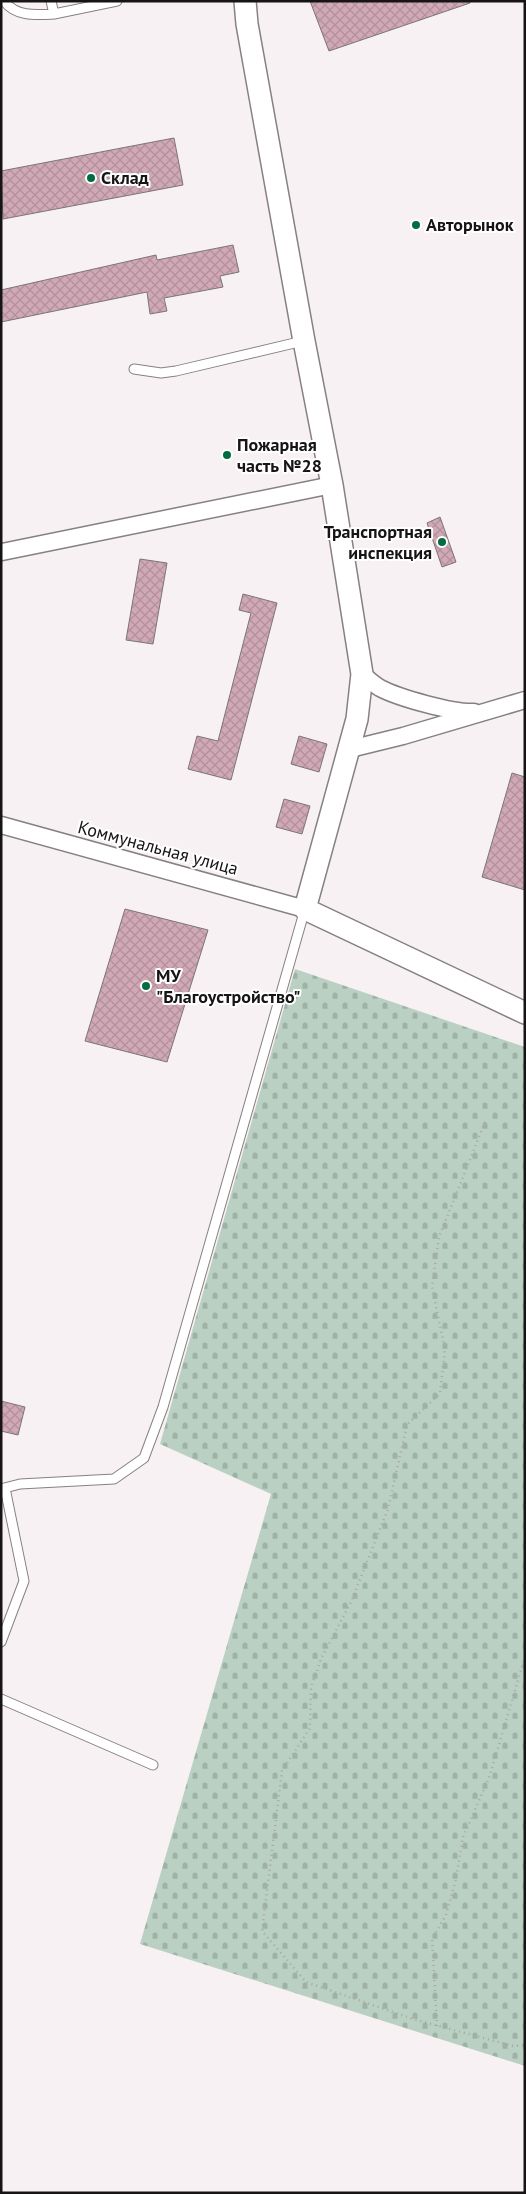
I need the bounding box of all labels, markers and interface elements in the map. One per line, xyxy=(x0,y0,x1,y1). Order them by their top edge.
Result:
place label: Склад xyxy=(101,166,149,189)
marker: Склад xyxy=(85,172,97,184)
place label: Авторынок xyxy=(426,213,514,236)
marker: Авторынок xyxy=(410,219,422,231)
place label: Пожарная часть №28 xyxy=(237,433,322,477)
marker: Пожарная часть №28 xyxy=(221,449,233,461)
place label: Транспортная инспекция xyxy=(324,520,432,564)
marker: Транспортная инспекция xyxy=(436,536,448,548)
street label: Коммунальная улица xyxy=(75,815,241,880)
place label: МУ "Благоустройство" xyxy=(156,964,301,1008)
marker: МУ "Благоустройство" xyxy=(140,980,152,992)

